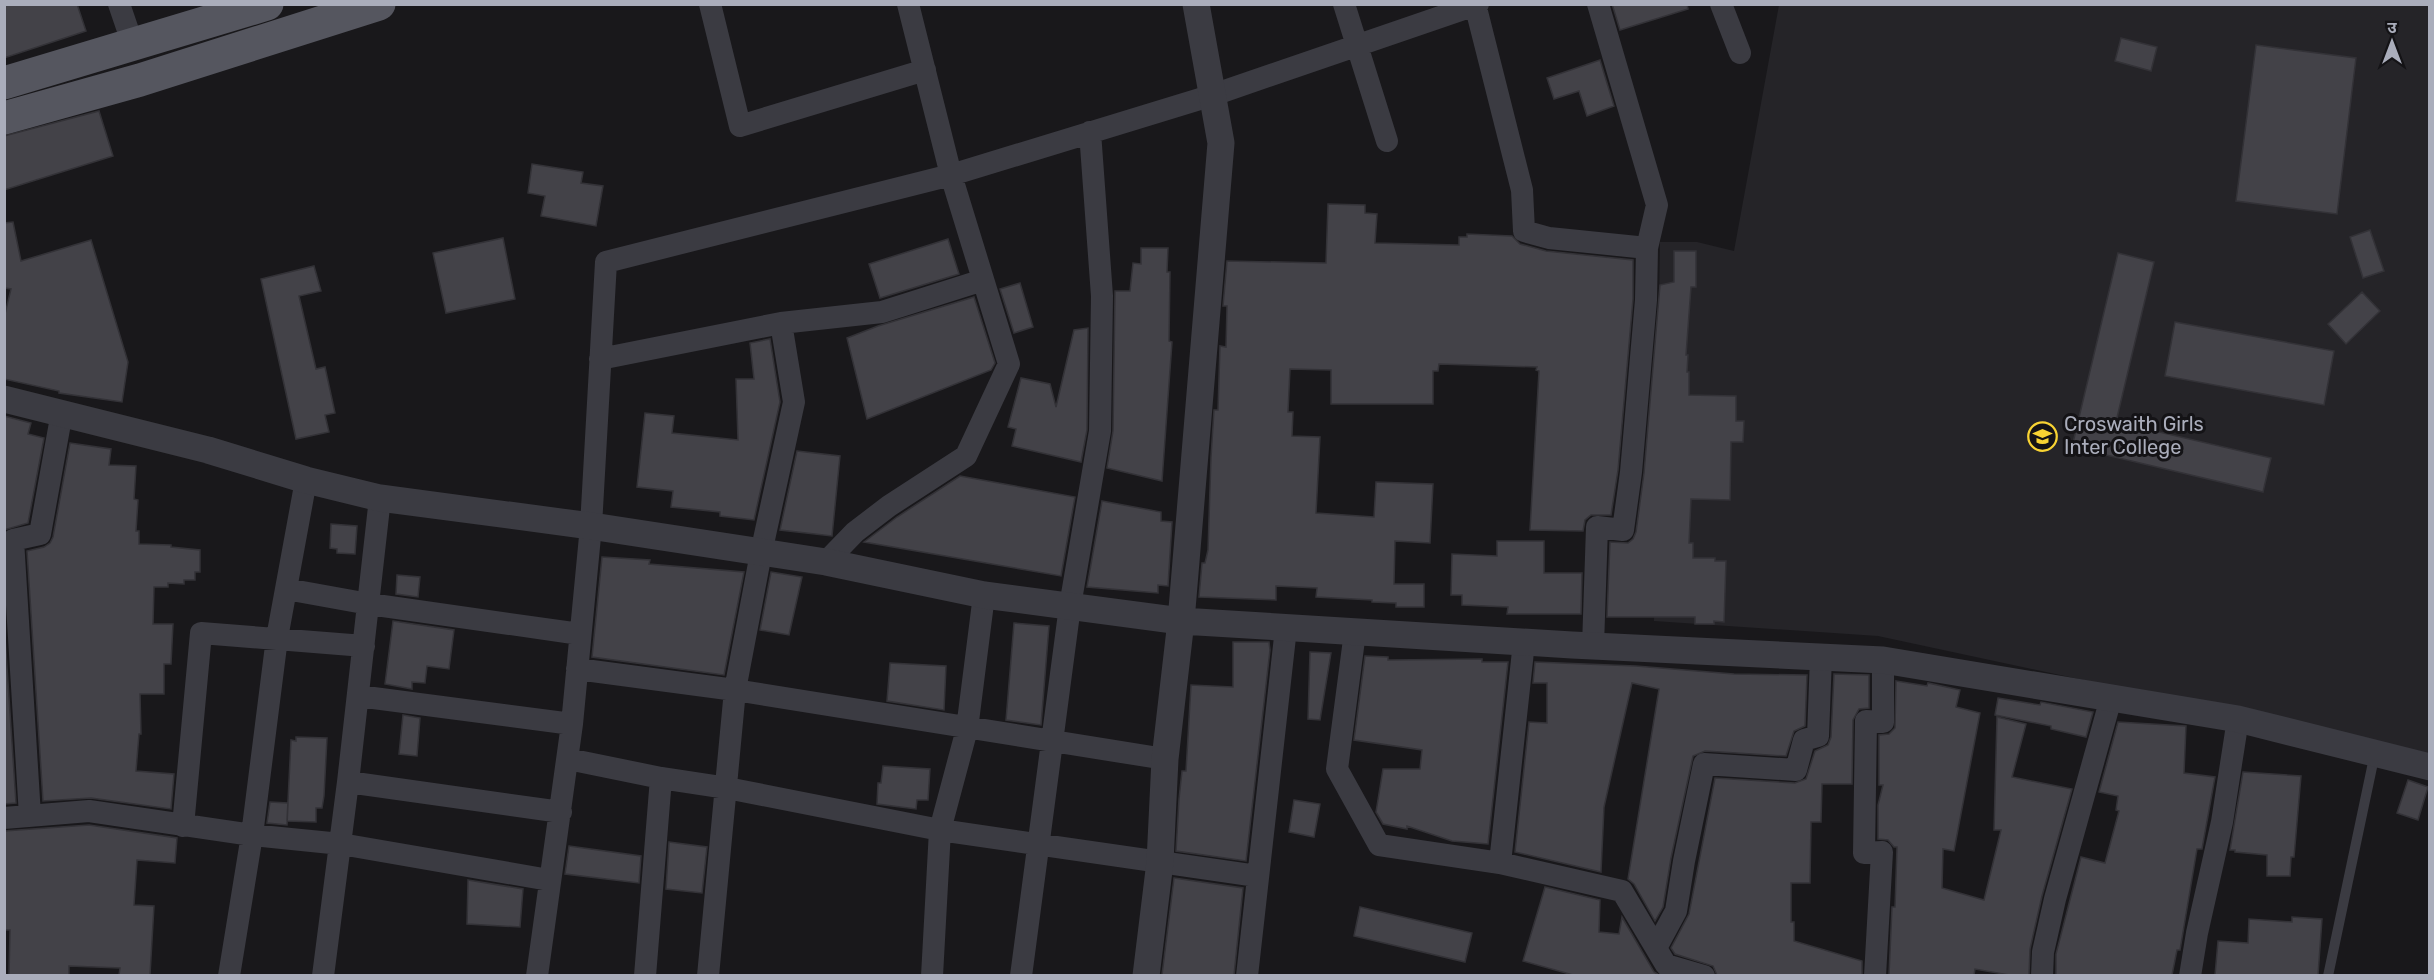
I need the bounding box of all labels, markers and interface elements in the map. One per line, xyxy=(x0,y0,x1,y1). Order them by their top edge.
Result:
north arrow xyxy=(2362,12,2422,72)
text: उ xyxy=(2387,18,2397,37)
place label: Croswaith Girls Inter College xyxy=(2064,412,2204,459)
school or university icon: Croswaith Girls Inter College xyxy=(2027,420,2059,452)

